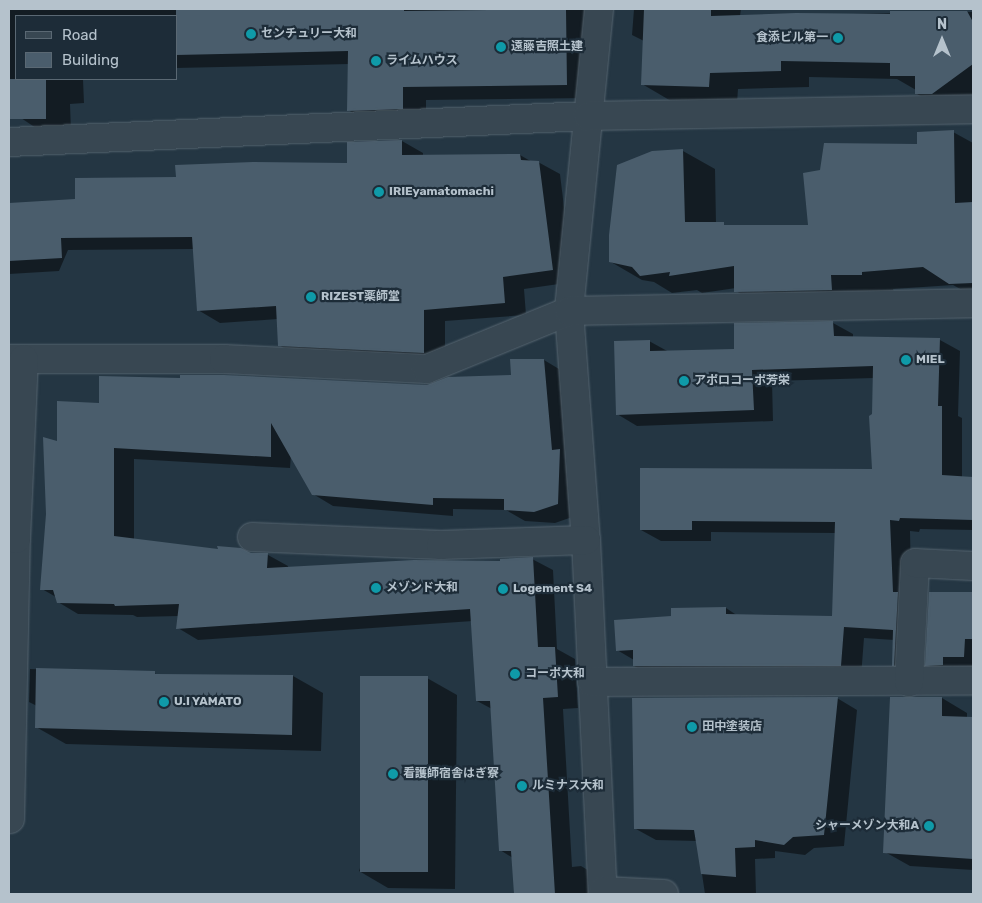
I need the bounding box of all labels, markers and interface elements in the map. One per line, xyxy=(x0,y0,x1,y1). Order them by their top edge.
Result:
legend xyxy=(15,15,178,80)
north arrow xyxy=(917,15,967,65)
text: N xyxy=(937,16,947,33)
text: Road xyxy=(62,26,98,44)
place label: センチュリー大和 xyxy=(261,27,357,41)
marker: センチュリー大和 xyxy=(245,28,257,40)
place label: 食添ビル第一 xyxy=(756,31,828,45)
marker: 食添ビル第一 xyxy=(832,32,844,44)
place label: 遠藤吉照土建 xyxy=(511,40,583,54)
marker: 遠藤吉照土建 xyxy=(495,41,507,53)
text: Building xyxy=(62,51,119,69)
place label: ライムハウス xyxy=(386,54,458,68)
marker: ライムハウス xyxy=(370,55,382,67)
place label: IRIEyamatomachi xyxy=(389,185,494,199)
marker: IRIEyamatomachi xyxy=(373,186,385,198)
place label: RIZEST薬師堂 xyxy=(321,290,400,304)
marker: RIZEST薬師堂 xyxy=(305,291,317,303)
place label: MIEL xyxy=(916,353,945,367)
marker: MIEL xyxy=(900,354,912,366)
place label: アポロコーポ芳栄 xyxy=(694,374,790,388)
marker: アポロコーポ芳栄 xyxy=(678,375,690,387)
place label: メゾンド大和 xyxy=(386,581,458,595)
marker: メゾンド大和 xyxy=(370,582,382,594)
place label: Logement S4 xyxy=(513,582,592,596)
marker: Logement S4 xyxy=(497,583,509,595)
place label: コーポ大和 xyxy=(525,667,585,681)
marker: コーポ大和 xyxy=(509,668,521,680)
place label: U.I YAMATO xyxy=(174,695,242,709)
marker: U.I YAMATO xyxy=(158,696,170,708)
place label: 田中塗装店 xyxy=(702,720,762,734)
marker: 田中塗装店 xyxy=(686,721,698,733)
place label: 看護師宿舎はぎ寮 xyxy=(403,767,499,781)
marker: 看護師宿舎はぎ寮 xyxy=(387,768,399,780)
place label: ルミナス大和 xyxy=(532,779,604,793)
marker: ルミナス大和 xyxy=(516,780,528,792)
place label: シャーメゾン大和A xyxy=(814,819,919,833)
marker: シャーメゾン大和A xyxy=(923,820,935,832)

